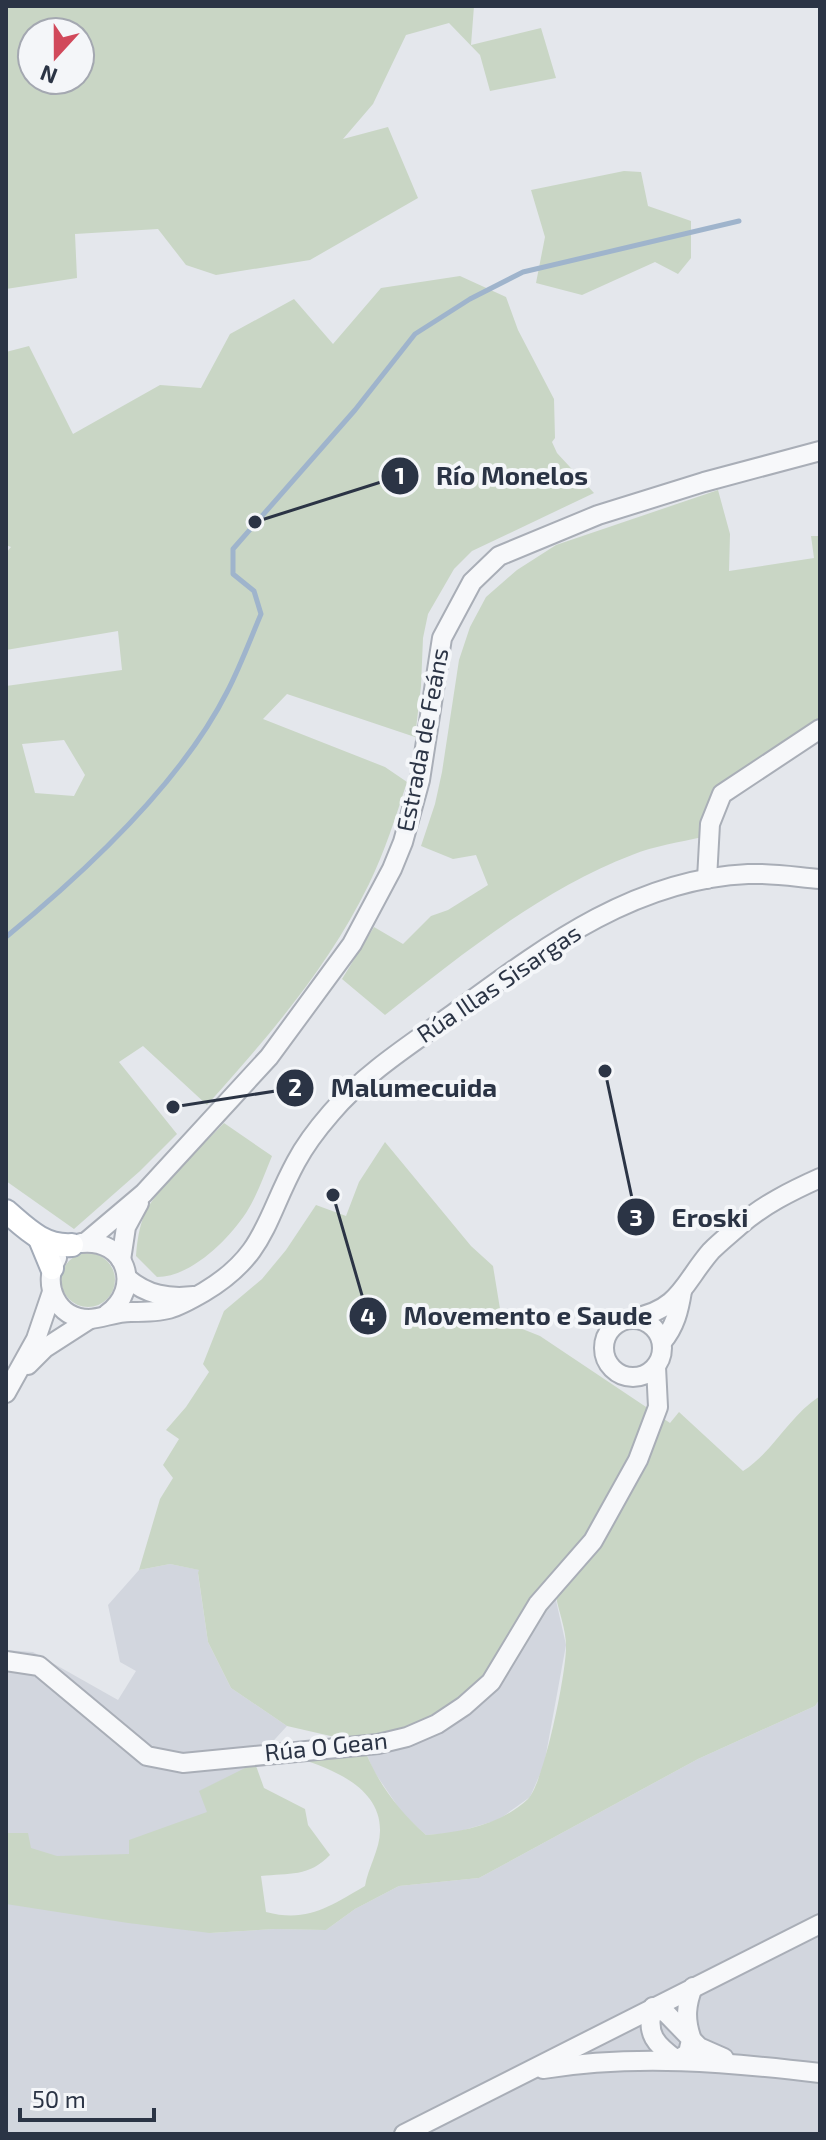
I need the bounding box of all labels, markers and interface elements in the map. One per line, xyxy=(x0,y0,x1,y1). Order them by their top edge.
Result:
north arrow xyxy=(16,16,96,96)
text: N xyxy=(36,61,61,91)
callout: Río Monelos xyxy=(380,451,604,501)
text: Río Monelos xyxy=(436,459,588,490)
text: 1 xyxy=(395,460,405,489)
street label: Estrada de Feáns xyxy=(389,645,454,834)
street label: Rúa Illas Sisargas xyxy=(411,917,586,1048)
callout: Malumecuida xyxy=(275,1063,513,1113)
text: Malumecuida xyxy=(331,1071,497,1102)
text: 2 xyxy=(288,1072,302,1101)
callout: Eroski xyxy=(616,1192,764,1242)
text: Eroski xyxy=(672,1201,748,1232)
text: 3 xyxy=(629,1202,643,1231)
callout: Movemento e Saude xyxy=(348,1291,669,1341)
text: Movemento e Saude xyxy=(404,1299,652,1330)
text: 4 xyxy=(360,1301,376,1330)
street label: Rúa O Gean xyxy=(263,1725,389,1766)
scale bar xyxy=(20,2072,154,2122)
text: 50 m xyxy=(32,2084,86,2113)

